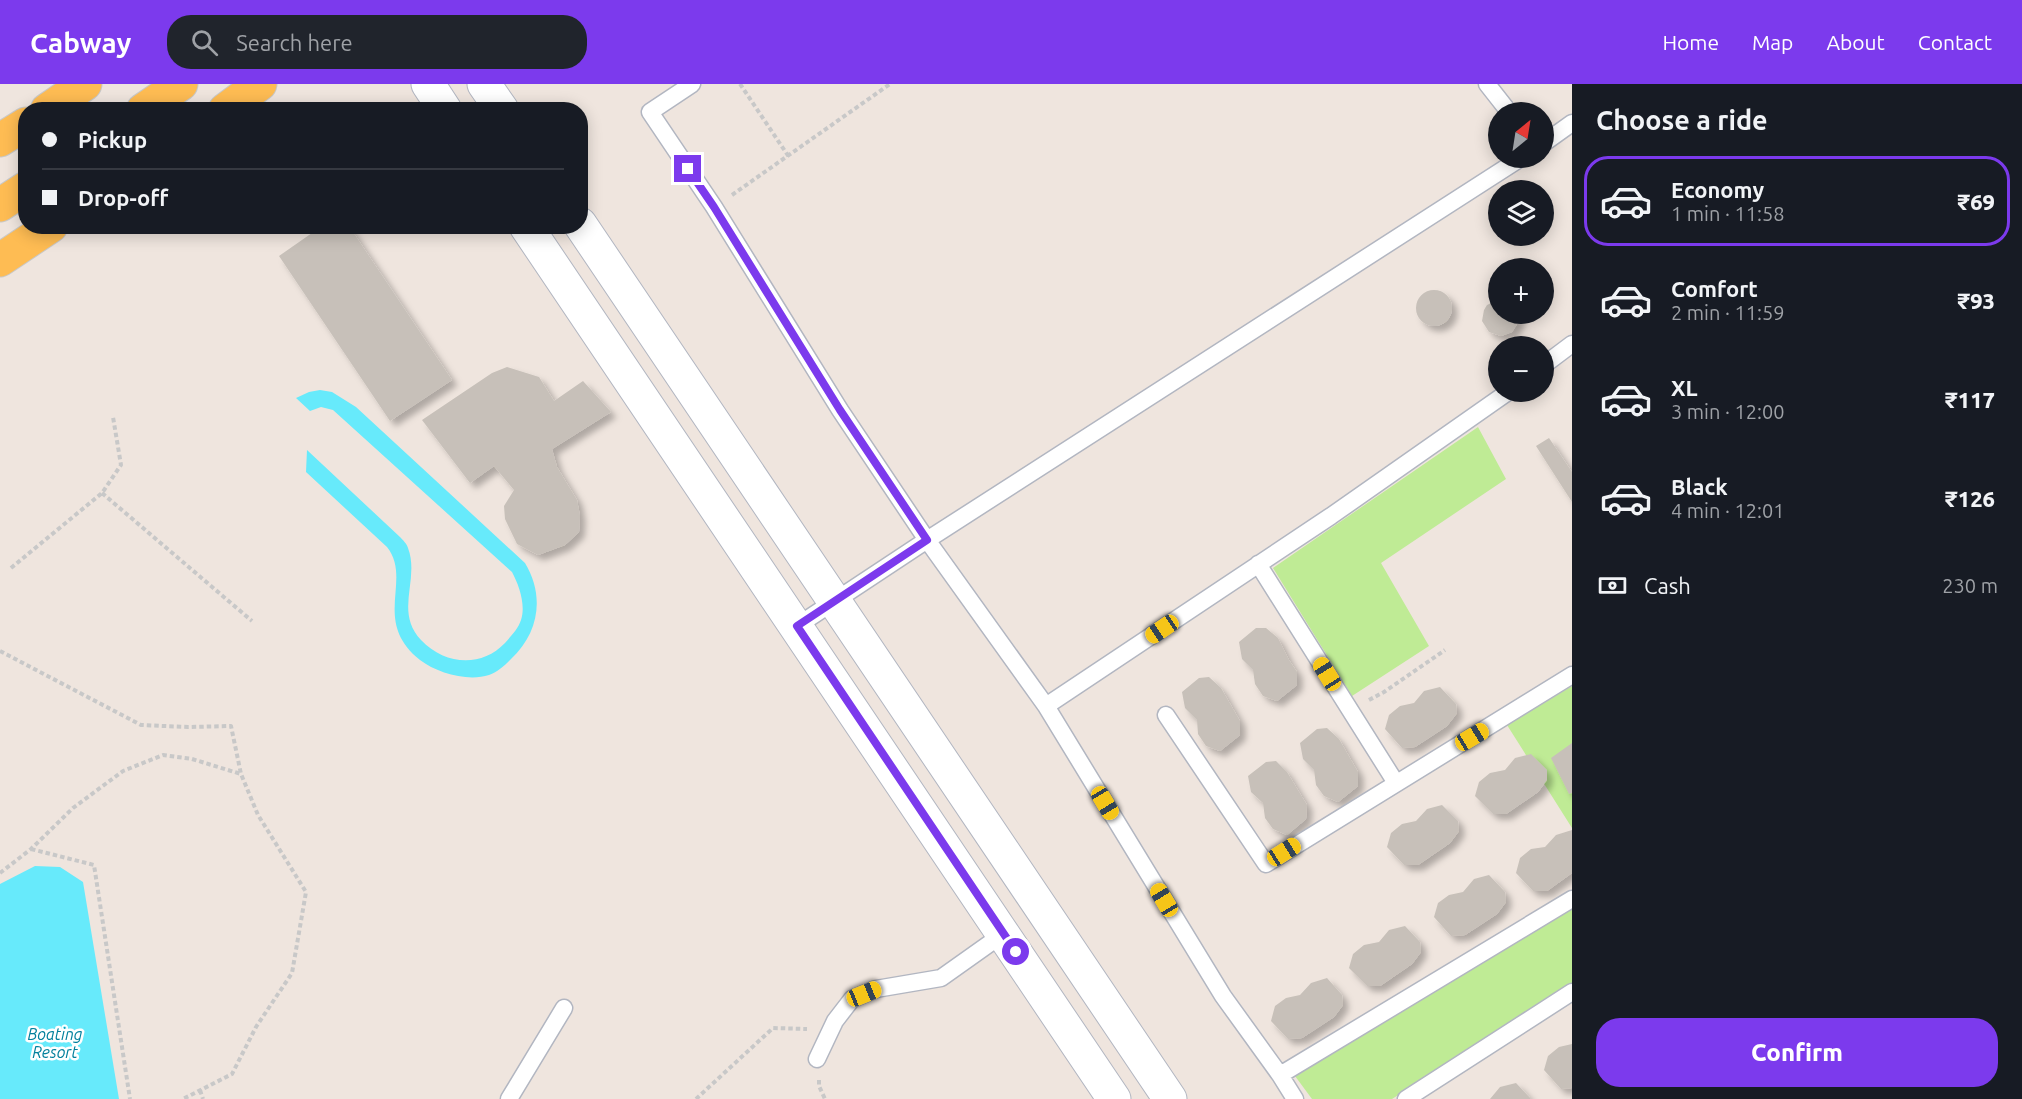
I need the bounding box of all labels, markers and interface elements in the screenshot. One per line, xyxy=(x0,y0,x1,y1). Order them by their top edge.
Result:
search box xyxy=(167,15,587,69)
icon: search xyxy=(188,26,221,59)
text: Cabway xyxy=(30,27,131,58)
text: Search here xyxy=(236,30,353,55)
text: Home xyxy=(1662,30,1719,54)
text: Map xyxy=(1752,30,1793,54)
text: About xyxy=(1826,30,1885,54)
text: Contact xyxy=(1918,30,1992,54)
north arrow xyxy=(1488,102,1554,168)
map controls xyxy=(1488,102,1554,402)
text: Choose a ride xyxy=(1596,105,1768,135)
text: Pickup xyxy=(78,127,147,152)
route end xyxy=(674,155,701,182)
icon: car xyxy=(1599,174,1653,228)
text: Economy xyxy=(1671,177,1764,202)
button: layers xyxy=(1488,180,1554,246)
text: Drop-off xyxy=(78,185,168,210)
text: ₹69 xyxy=(1958,189,1995,214)
text: 1 min · 11:58 xyxy=(1671,202,1785,225)
button: + xyxy=(1488,258,1554,324)
icon: car xyxy=(1599,273,1653,327)
text: Comfort xyxy=(1671,276,1758,301)
text: ₹93 xyxy=(1958,288,1995,313)
text: 2 min · 11:59 xyxy=(1671,301,1785,324)
button: − xyxy=(1488,336,1554,402)
icon: car xyxy=(1599,372,1653,426)
text: XL xyxy=(1671,375,1698,400)
text: ₹117 xyxy=(1945,387,1995,412)
text: 3 min · 12:00 xyxy=(1671,400,1785,423)
icon: car xyxy=(1599,471,1653,525)
text: Black xyxy=(1671,474,1728,499)
text: ₹126 xyxy=(1945,486,1995,511)
text: 4 min · 12:01 xyxy=(1671,499,1785,522)
icon: cash xyxy=(1596,569,1629,602)
text: Cash xyxy=(1644,573,1691,598)
text: 230 m xyxy=(1942,574,1998,597)
car xyxy=(1142,611,1182,647)
car xyxy=(1310,654,1344,694)
car xyxy=(1452,720,1492,754)
car xyxy=(1088,783,1122,823)
car xyxy=(1264,835,1304,869)
car xyxy=(1147,880,1181,920)
route start xyxy=(1002,938,1029,965)
car xyxy=(844,979,884,1009)
button: Confirm xyxy=(1596,1018,1998,1087)
water label: Boating Resort xyxy=(27,1025,83,1061)

